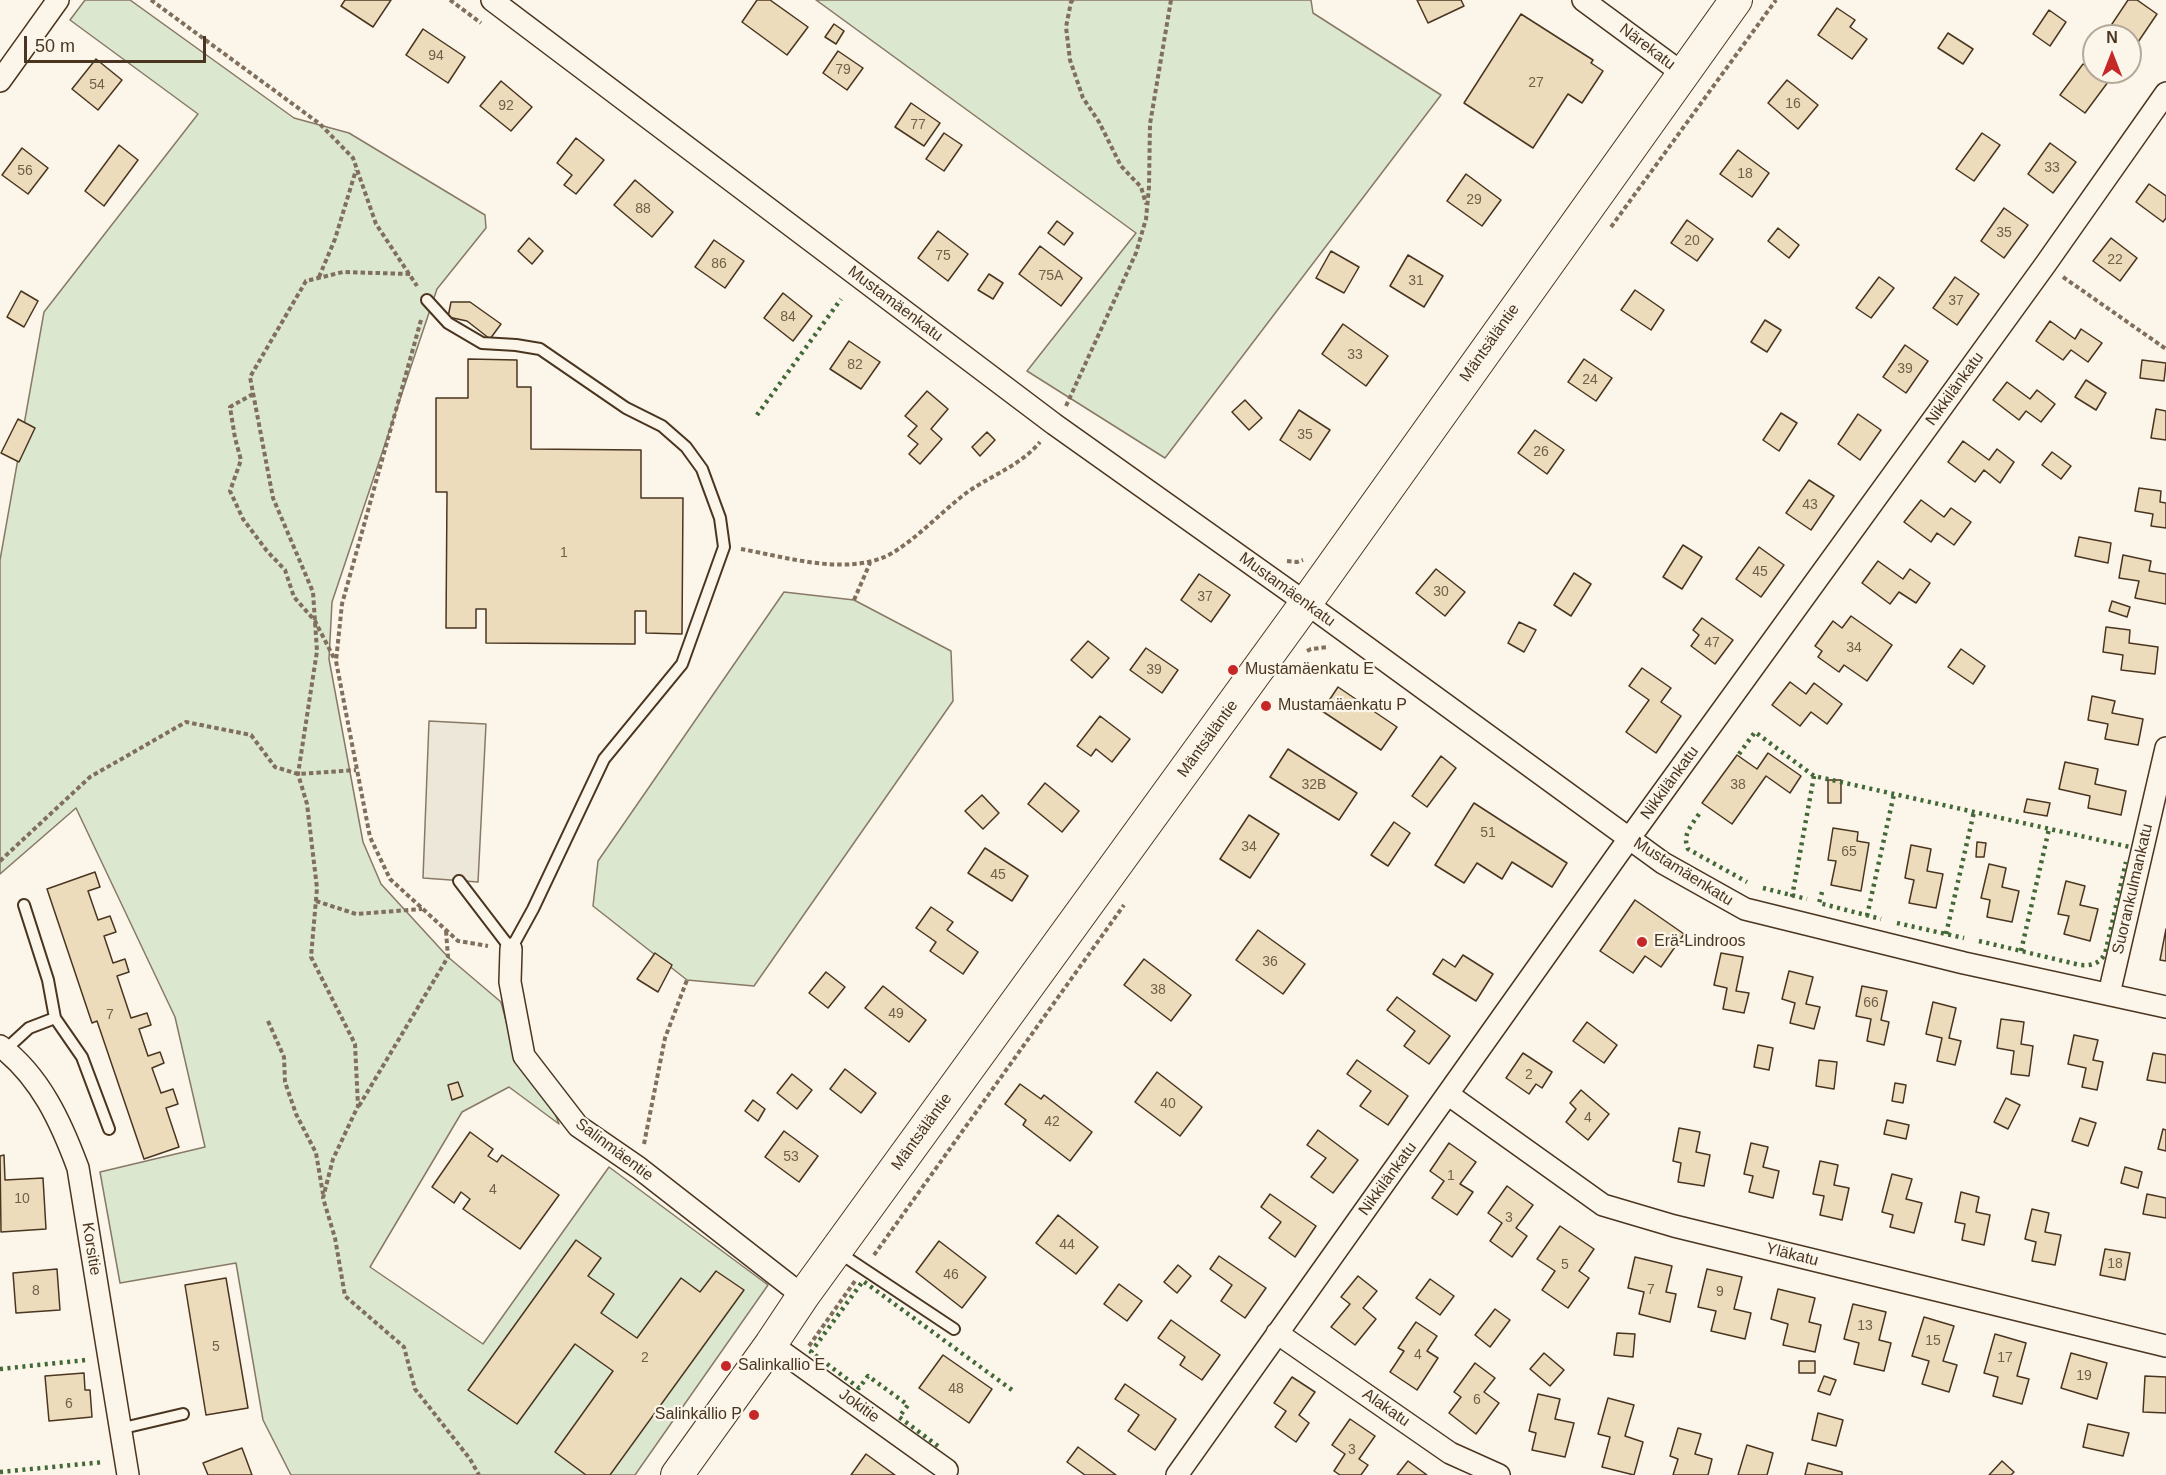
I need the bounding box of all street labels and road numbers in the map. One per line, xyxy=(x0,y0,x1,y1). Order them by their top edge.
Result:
street label: Närekatu xyxy=(1615,20,1679,74)
street label: Mustamäenkatu xyxy=(844,262,946,346)
street label: Mäntsäläntie xyxy=(1456,300,1524,386)
street label: Nikkilänkatu xyxy=(1922,348,1988,430)
street label: Mustamäenkatu xyxy=(1235,549,1339,631)
street label: Mäntsäläntie xyxy=(1174,697,1242,781)
street label: Nikkilänkatu xyxy=(1637,742,1703,824)
street label: Suorankulmankatu xyxy=(2109,822,2157,956)
street label: Mustamäenkatu xyxy=(1630,834,1736,910)
street label: Mäntsäläntie xyxy=(888,1090,956,1174)
street label: Salinmäentie xyxy=(571,1114,657,1186)
street label: Nikkilänkatu xyxy=(1355,1138,1421,1220)
street label: Korsitie xyxy=(77,1221,105,1277)
street label: Yläkatu xyxy=(1764,1239,1820,1271)
street label: Jokitie xyxy=(835,1385,883,1427)
street label: Alakatu xyxy=(1359,1385,1413,1431)

